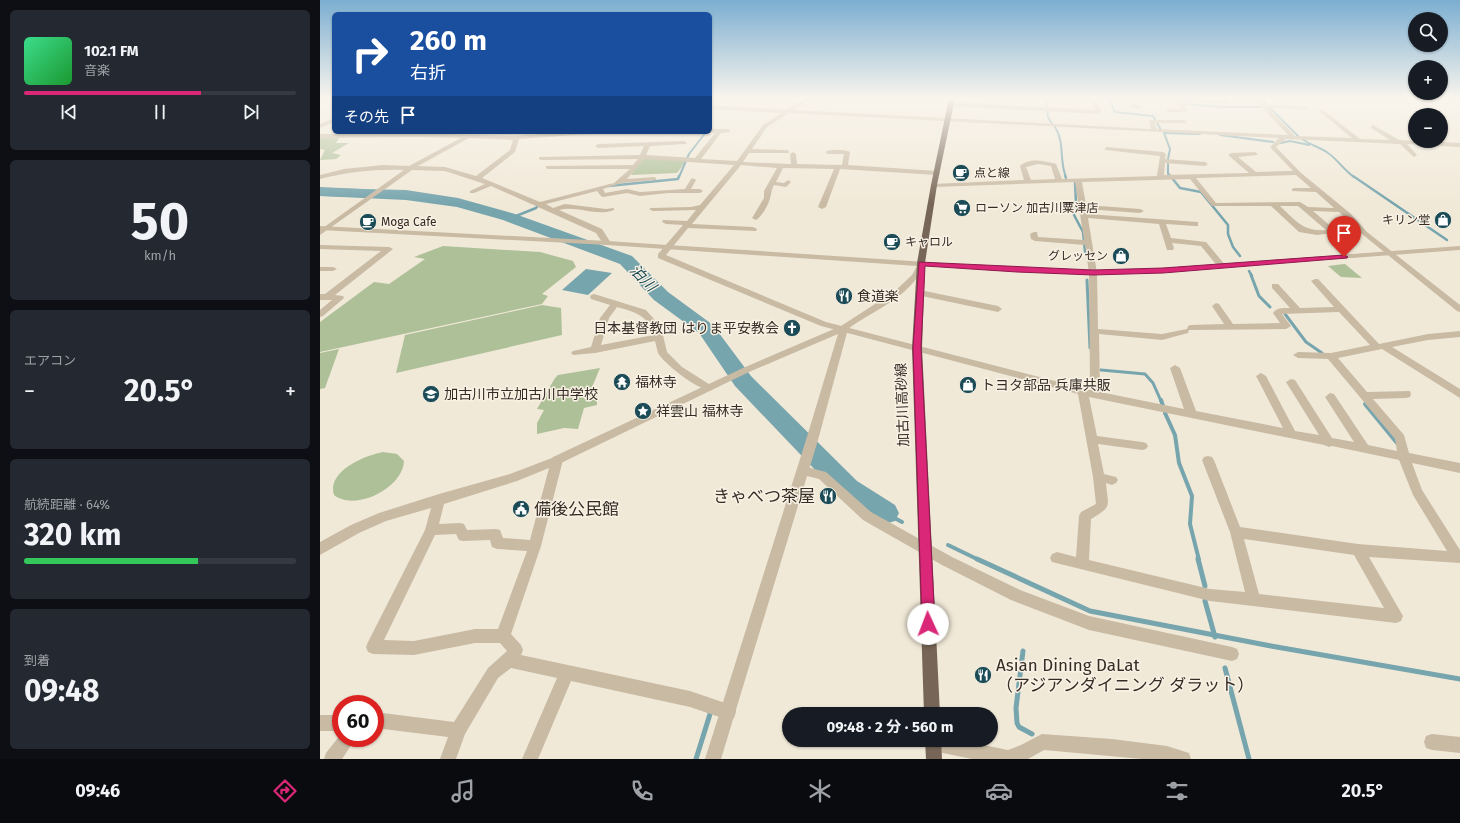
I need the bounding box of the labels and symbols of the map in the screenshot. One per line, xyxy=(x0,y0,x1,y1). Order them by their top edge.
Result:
cafe icon: 点と線 xyxy=(951,163,971,183)
place label: 点と線 xyxy=(974,166,1010,180)
supermarket icon: ローソン 加古川粟津店 xyxy=(952,198,972,218)
place label: ローソン 加古川粟津店 xyxy=(975,201,1098,215)
shop icon: キリン堂 xyxy=(1433,210,1453,230)
cafe icon: Moga Cafe xyxy=(358,212,378,232)
place label: キリン堂 xyxy=(1382,213,1430,227)
place label: Moga Cafe xyxy=(381,215,437,229)
pin xyxy=(1327,216,1361,257)
cafe icon: キャロル xyxy=(882,232,902,252)
place label: キャロル xyxy=(905,235,953,249)
shop icon: グレッセン xyxy=(1111,246,1131,266)
place label: グレッセン xyxy=(1048,249,1108,263)
water label: 泊川 xyxy=(626,261,661,296)
restaurant icon: 食道楽 xyxy=(834,286,854,306)
place label: 食道楽 xyxy=(857,288,899,305)
church icon: 日本基督教団 はりま平安教会 xyxy=(782,318,802,338)
place label: 日本基督教団 はりま平安教会 xyxy=(593,320,779,337)
street label: 加古川高砂線 xyxy=(893,363,912,447)
temple icon: 福林寺 xyxy=(612,372,632,392)
place label: 福林寺 xyxy=(635,374,677,391)
shop icon: トヨタ部品 兵庫共販 xyxy=(958,375,978,395)
place label: トヨタ部品 兵庫共販 xyxy=(981,377,1111,394)
school or university icon: 加古川市立加古川中学校 xyxy=(421,384,441,404)
place label: 加古川市立加古川中学校 xyxy=(444,386,598,403)
place icon: 祥雲山 福林寺 xyxy=(633,401,653,421)
place label: 祥雲山 福林寺 xyxy=(656,403,744,420)
place label: きゃべつ茶屋 xyxy=(713,486,815,507)
restaurant icon: きゃべつ茶屋 xyxy=(818,486,838,506)
public building icon: 備後公民館 xyxy=(511,499,531,519)
place label: 備後公民館 xyxy=(534,499,619,520)
position arrow xyxy=(907,603,949,645)
place label: Asian Dining DaLat （アジアンダイニング ダラット） xyxy=(996,655,1254,696)
restaurant icon: Asian Dining DaLat （アジアンダイニング ダラット） xyxy=(973,665,993,685)
speed limit sign: 60 xyxy=(332,695,384,747)

